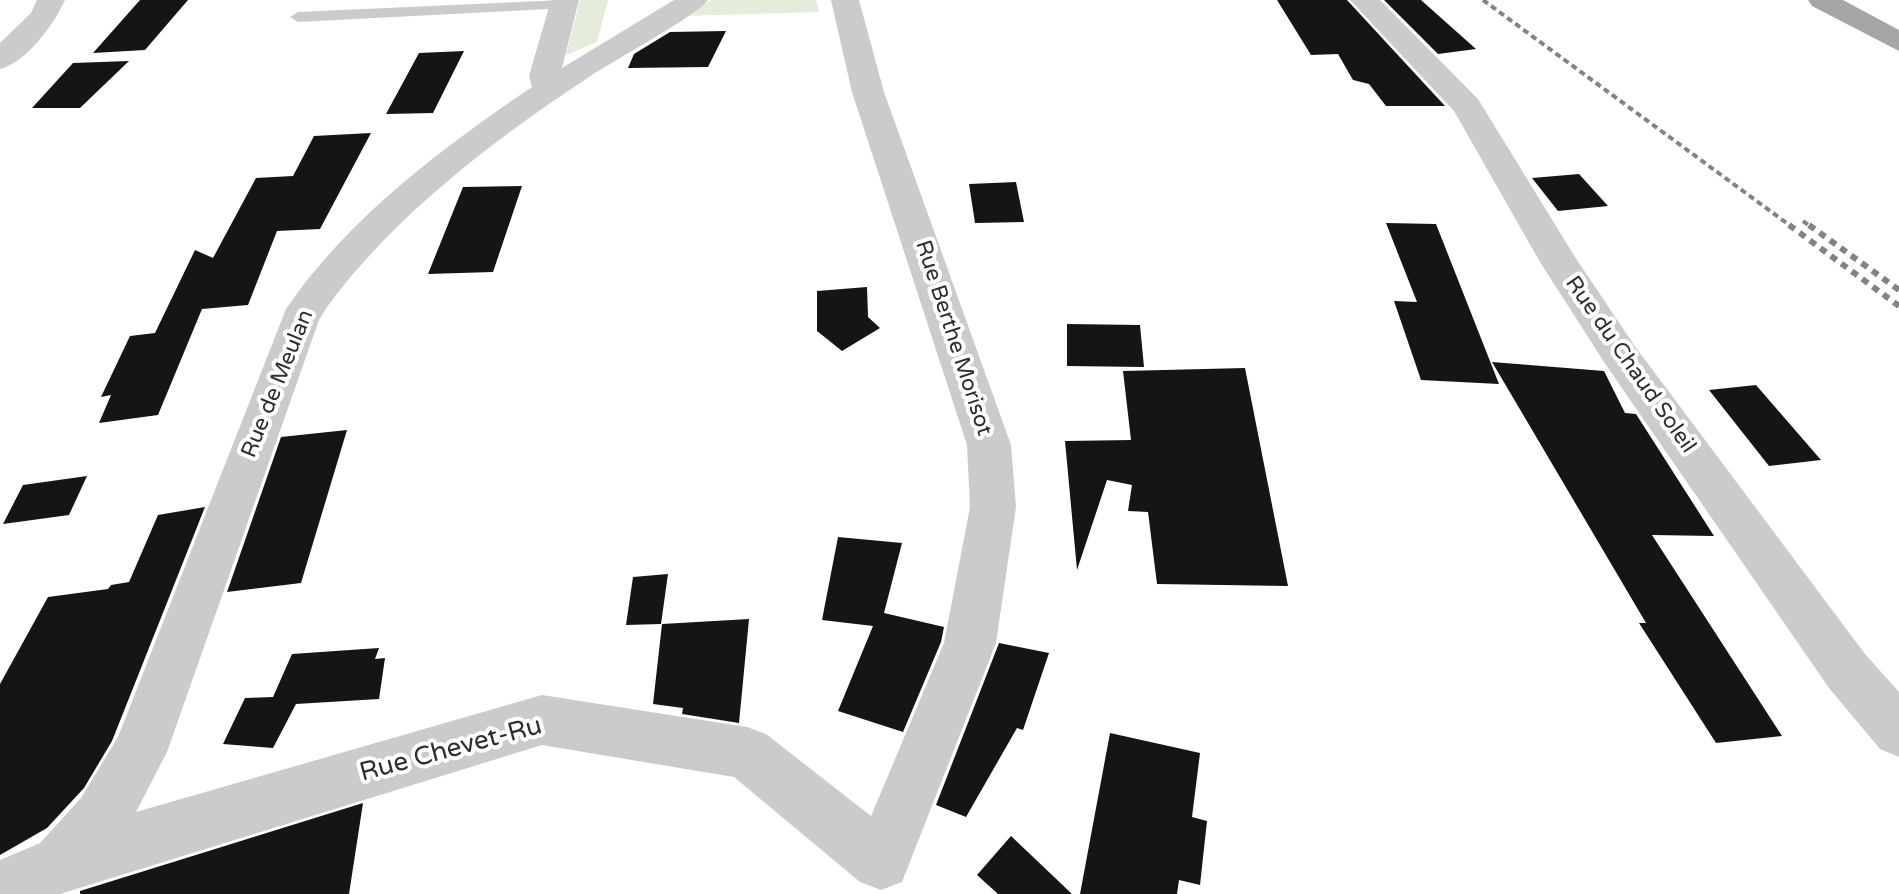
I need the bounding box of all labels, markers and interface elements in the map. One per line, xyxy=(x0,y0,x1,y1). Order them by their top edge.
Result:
street label: Rue Berthe Morisot xyxy=(909,237,997,439)
street label: Rue du Chaud Soleil xyxy=(1559,271,1701,459)
street label: Rue de Meulan xyxy=(236,306,320,462)
street label: Rue Chevet-Ru xyxy=(356,711,546,789)

